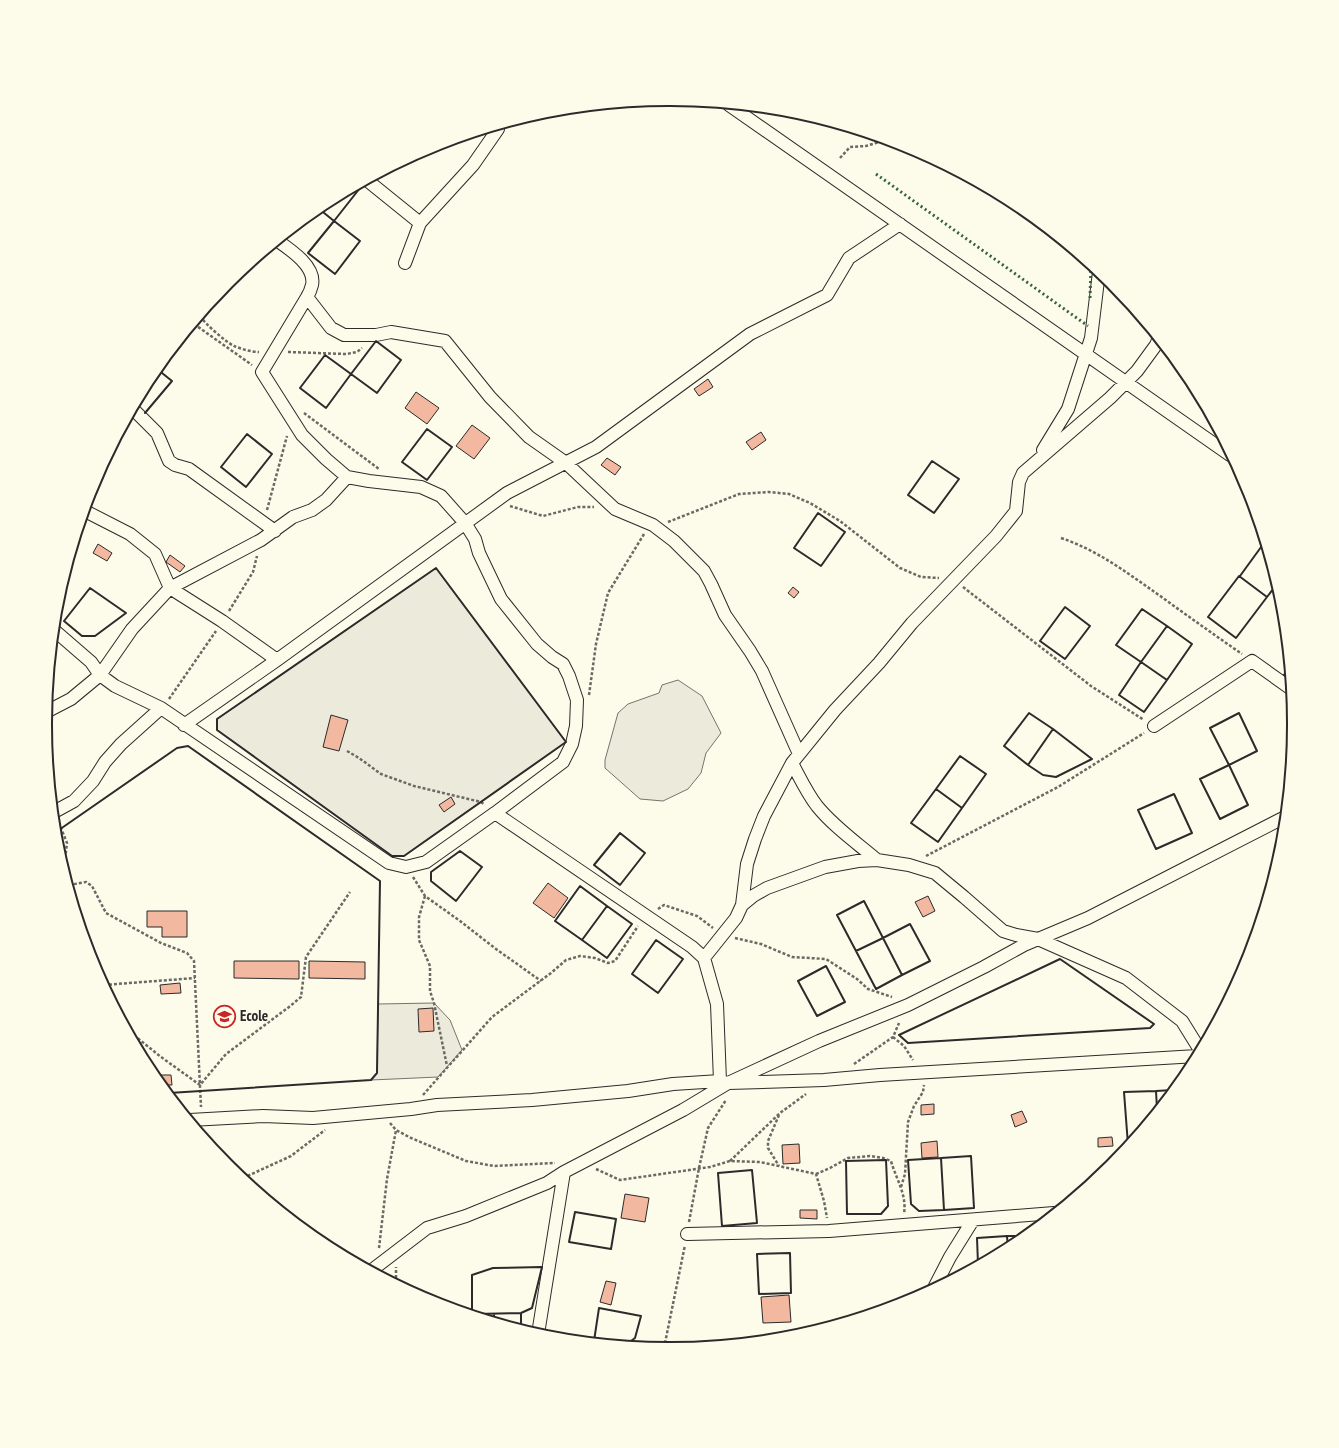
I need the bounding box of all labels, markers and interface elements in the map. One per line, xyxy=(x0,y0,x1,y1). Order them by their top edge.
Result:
school or university icon: Ecole xyxy=(212,1003,238,1029)
place label: Ecole xyxy=(240,1006,268,1025)

